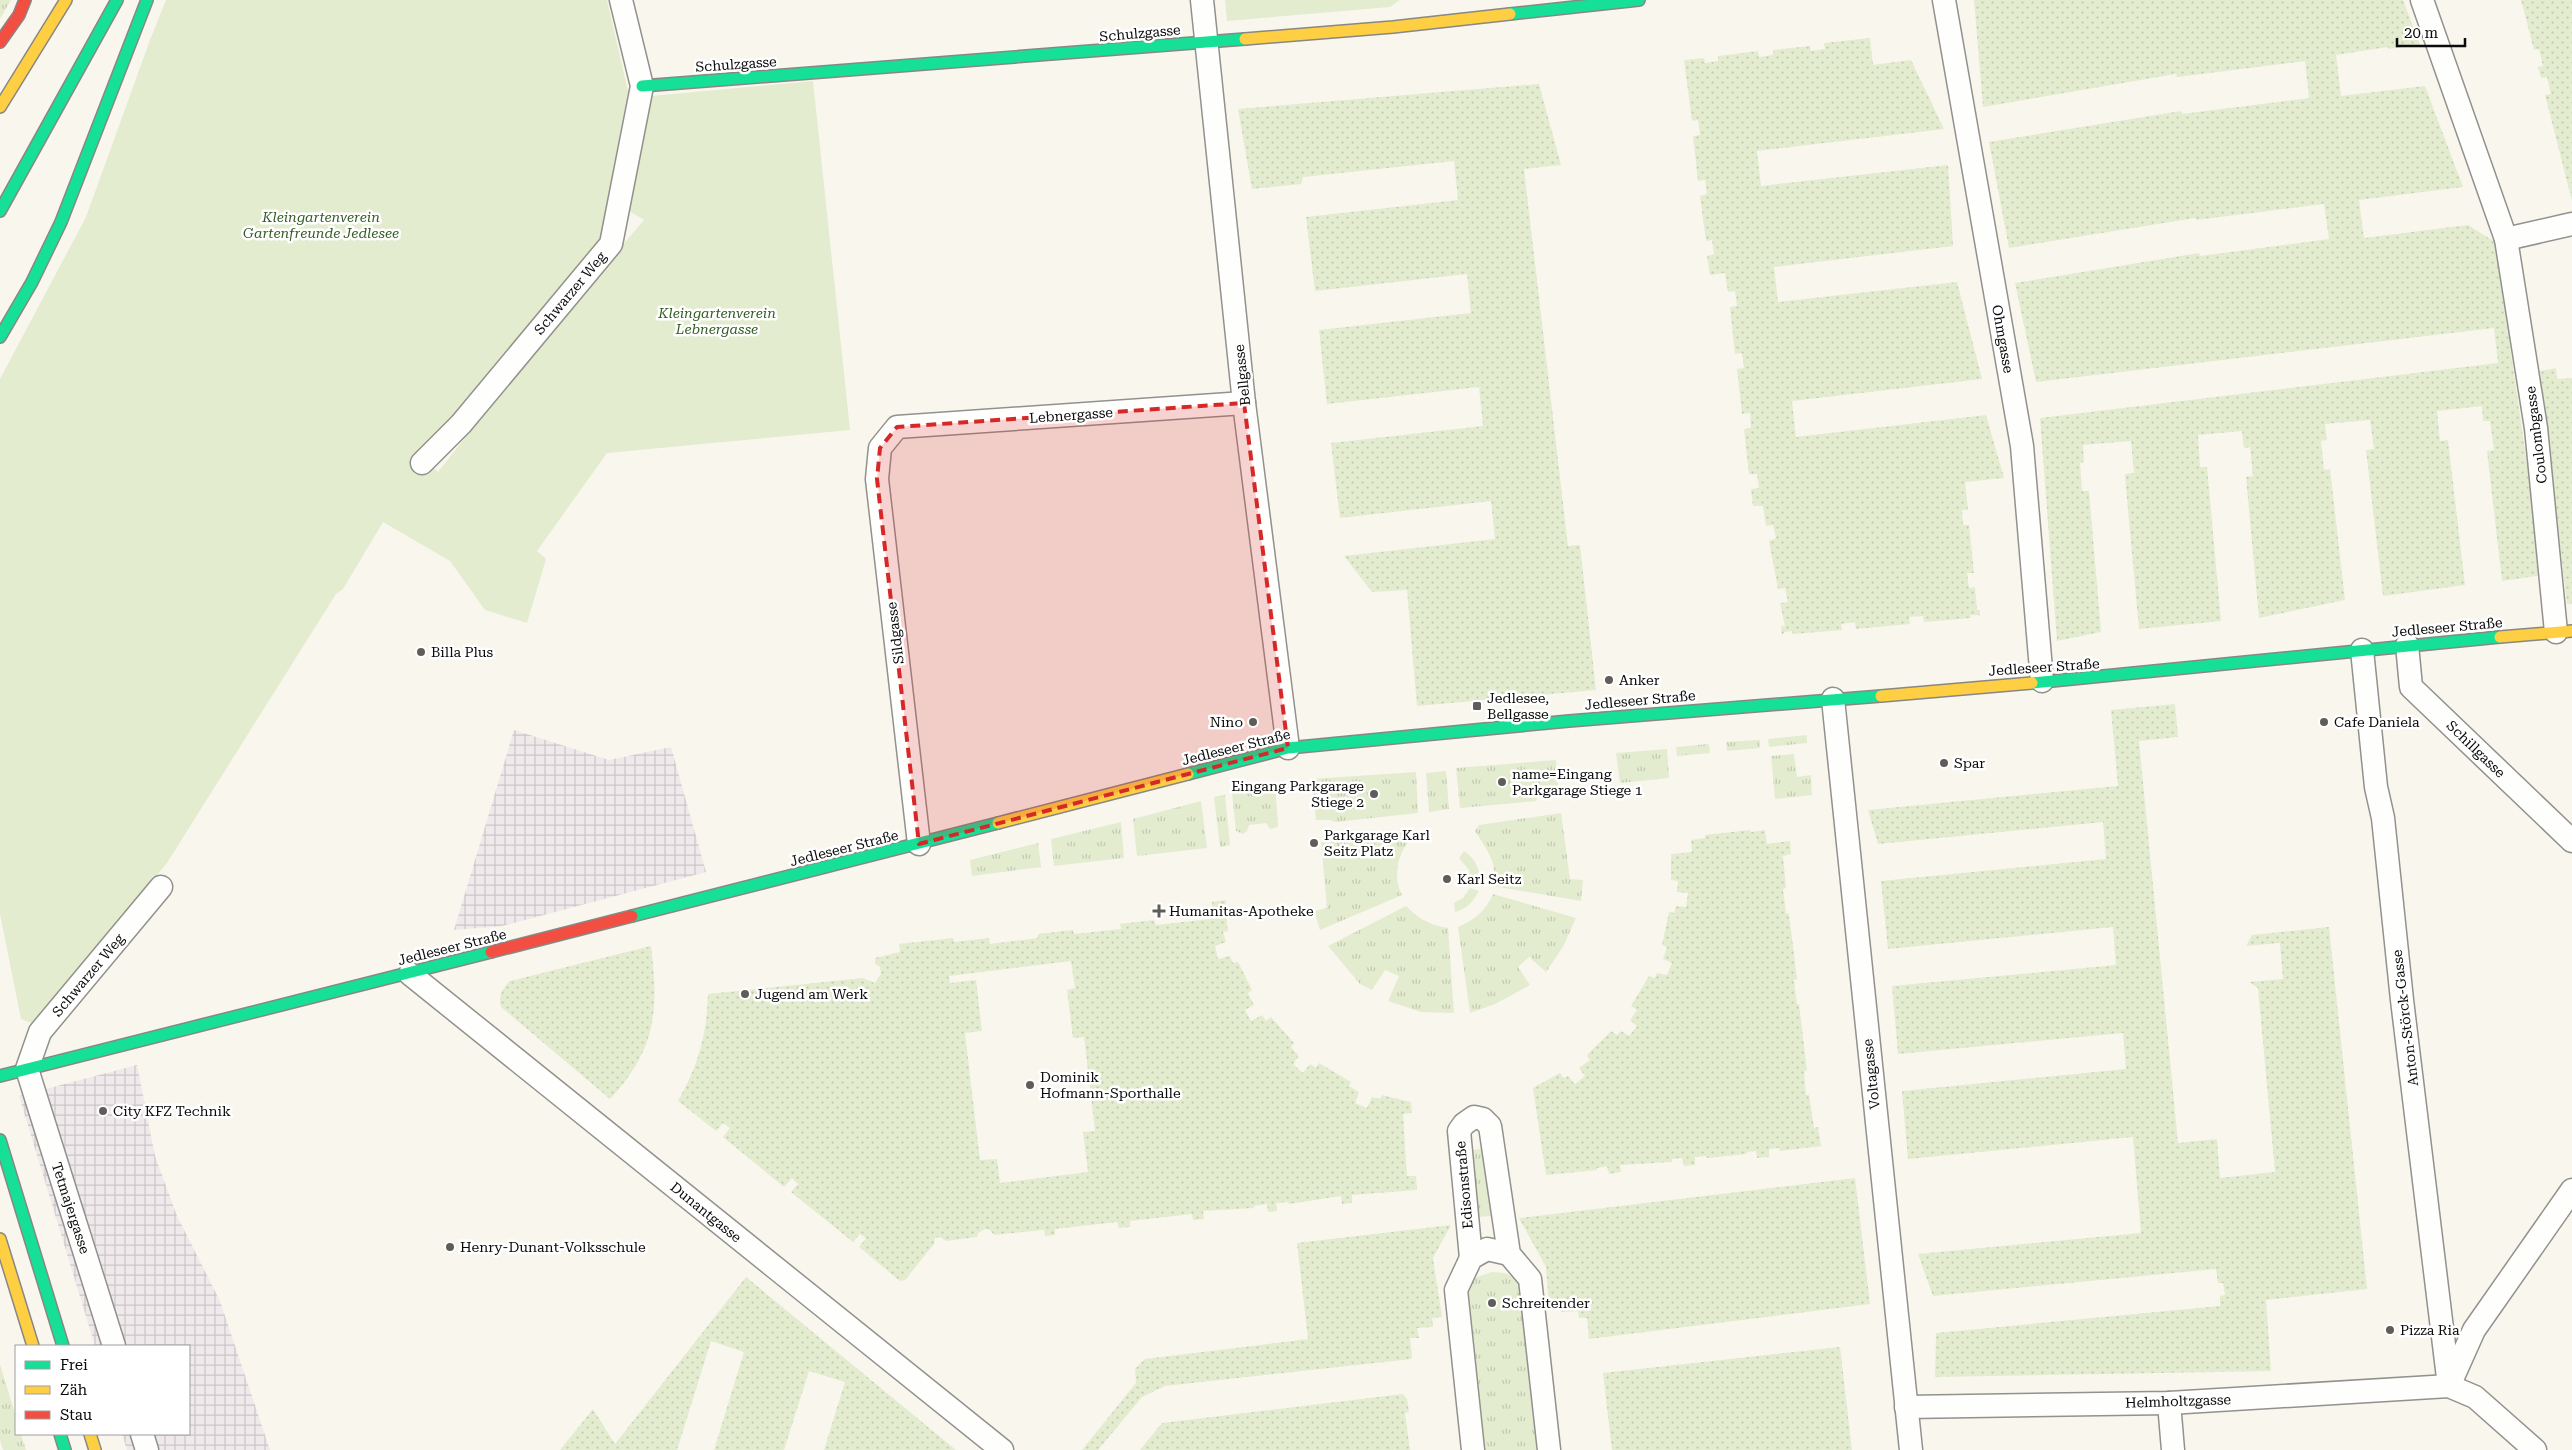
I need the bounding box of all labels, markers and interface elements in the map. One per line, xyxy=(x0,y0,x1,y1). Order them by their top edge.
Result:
scale bar xyxy=(2397,15,2464,47)
street label: Schulzgasse xyxy=(1099,21,1182,45)
text: 20 m xyxy=(2404,24,2439,42)
street label: Schulzgasse xyxy=(695,53,778,75)
park label: Kleingartenverein Gartenfreunde Jedlesee xyxy=(243,209,399,241)
street label: Schwarzer Weg xyxy=(531,248,609,338)
street label: Ohmgasse xyxy=(1989,304,2017,375)
park label: Kleingartenverein Lebnergasse xyxy=(657,305,776,337)
street label: Bellgasse xyxy=(1231,343,1253,407)
street label: Coulombgasse xyxy=(2522,385,2550,485)
street label: Lebnergasse xyxy=(1029,404,1114,426)
street label: Sildgasse xyxy=(883,601,907,665)
street label: Jedleseer Straße xyxy=(2391,614,2503,640)
place label: Billa Plus xyxy=(431,644,494,660)
marker: Billa Plus xyxy=(415,646,427,658)
street label: Jedleseer Straße xyxy=(1988,655,2100,679)
place label: Anker xyxy=(1619,672,1660,688)
marker: Anker xyxy=(1603,674,1615,686)
street label: Jedleseer Straße xyxy=(1584,687,1696,713)
place label: Jedlesee, Bellgasse xyxy=(1487,690,1549,722)
marker: Jedlesee, Bellgasse xyxy=(1471,700,1483,712)
place label: Nino xyxy=(1210,714,1243,730)
place label: Cafe Daniela xyxy=(2334,714,2420,730)
marker: Nino xyxy=(1247,716,1259,728)
marker: Cafe Daniela xyxy=(2318,716,2330,728)
street label: Schillgasse xyxy=(2443,717,2509,781)
street label: Jedleseer Straße xyxy=(1180,726,1292,768)
place label: Spar xyxy=(1954,755,1985,771)
marker: Spar xyxy=(1938,757,1950,769)
place label: name=Eingang Parkgarage Stiege 1 xyxy=(1512,766,1643,798)
marker: name=Eingang Parkgarage Stiege 1 xyxy=(1496,776,1508,788)
place label: Eingang Parkgarage Stiege 2 xyxy=(1231,778,1364,810)
marker: Eingang Parkgarage Stiege 2 xyxy=(1368,788,1380,800)
street label: Jedleseer Straße xyxy=(788,827,900,869)
place label: Parkgarage Karl Seitz Platz xyxy=(1324,827,1430,859)
marker: Parkgarage Karl Seitz Platz xyxy=(1308,837,1320,849)
place label: Karl Seitz xyxy=(1457,871,1522,887)
marker: Karl Seitz xyxy=(1441,873,1453,885)
place label: Humanitas-Apotheke xyxy=(1169,903,1314,919)
marker: Humanitas-Apotheke xyxy=(1153,905,1165,917)
street label: Jedleseer Straße xyxy=(396,926,508,968)
street label: Schwarzer Weg xyxy=(49,930,127,1020)
street label: Anton-Störck-Gasse xyxy=(2389,949,2421,1087)
place label: Jugend am Werk xyxy=(755,986,868,1002)
marker: Jugend am Werk xyxy=(739,988,751,1000)
street label: Voltagasse xyxy=(1859,1038,1883,1110)
place label: Dominik Hofmann-Sporthalle xyxy=(1040,1069,1181,1101)
marker: Dominik Hofmann-Sporthalle xyxy=(1024,1079,1036,1091)
place label: City KFZ Technik xyxy=(113,1103,231,1119)
marker: City KFZ Technik xyxy=(97,1105,109,1117)
street label: Edisonstraße xyxy=(1452,1140,1476,1230)
street label: Tetmajergasse xyxy=(49,1160,93,1256)
street label: Dunantgasse xyxy=(667,1179,745,1246)
place label: Henry-Dunant-Volksschule xyxy=(460,1239,646,1255)
marker: Henry-Dunant-Volksschule xyxy=(444,1241,456,1253)
place label: Schreitender xyxy=(1502,1295,1590,1311)
marker: Schreitender xyxy=(1486,1297,1498,1309)
place label: Pizza Ria xyxy=(2400,1322,2460,1338)
marker: Pizza Ria xyxy=(2384,1324,2396,1336)
legend xyxy=(15,1345,190,1435)
text: Frei xyxy=(60,1356,88,1374)
text: Zäh xyxy=(60,1381,88,1399)
street label: Helmholtzgasse xyxy=(2125,1391,2232,1411)
text: Stau xyxy=(60,1406,93,1424)

